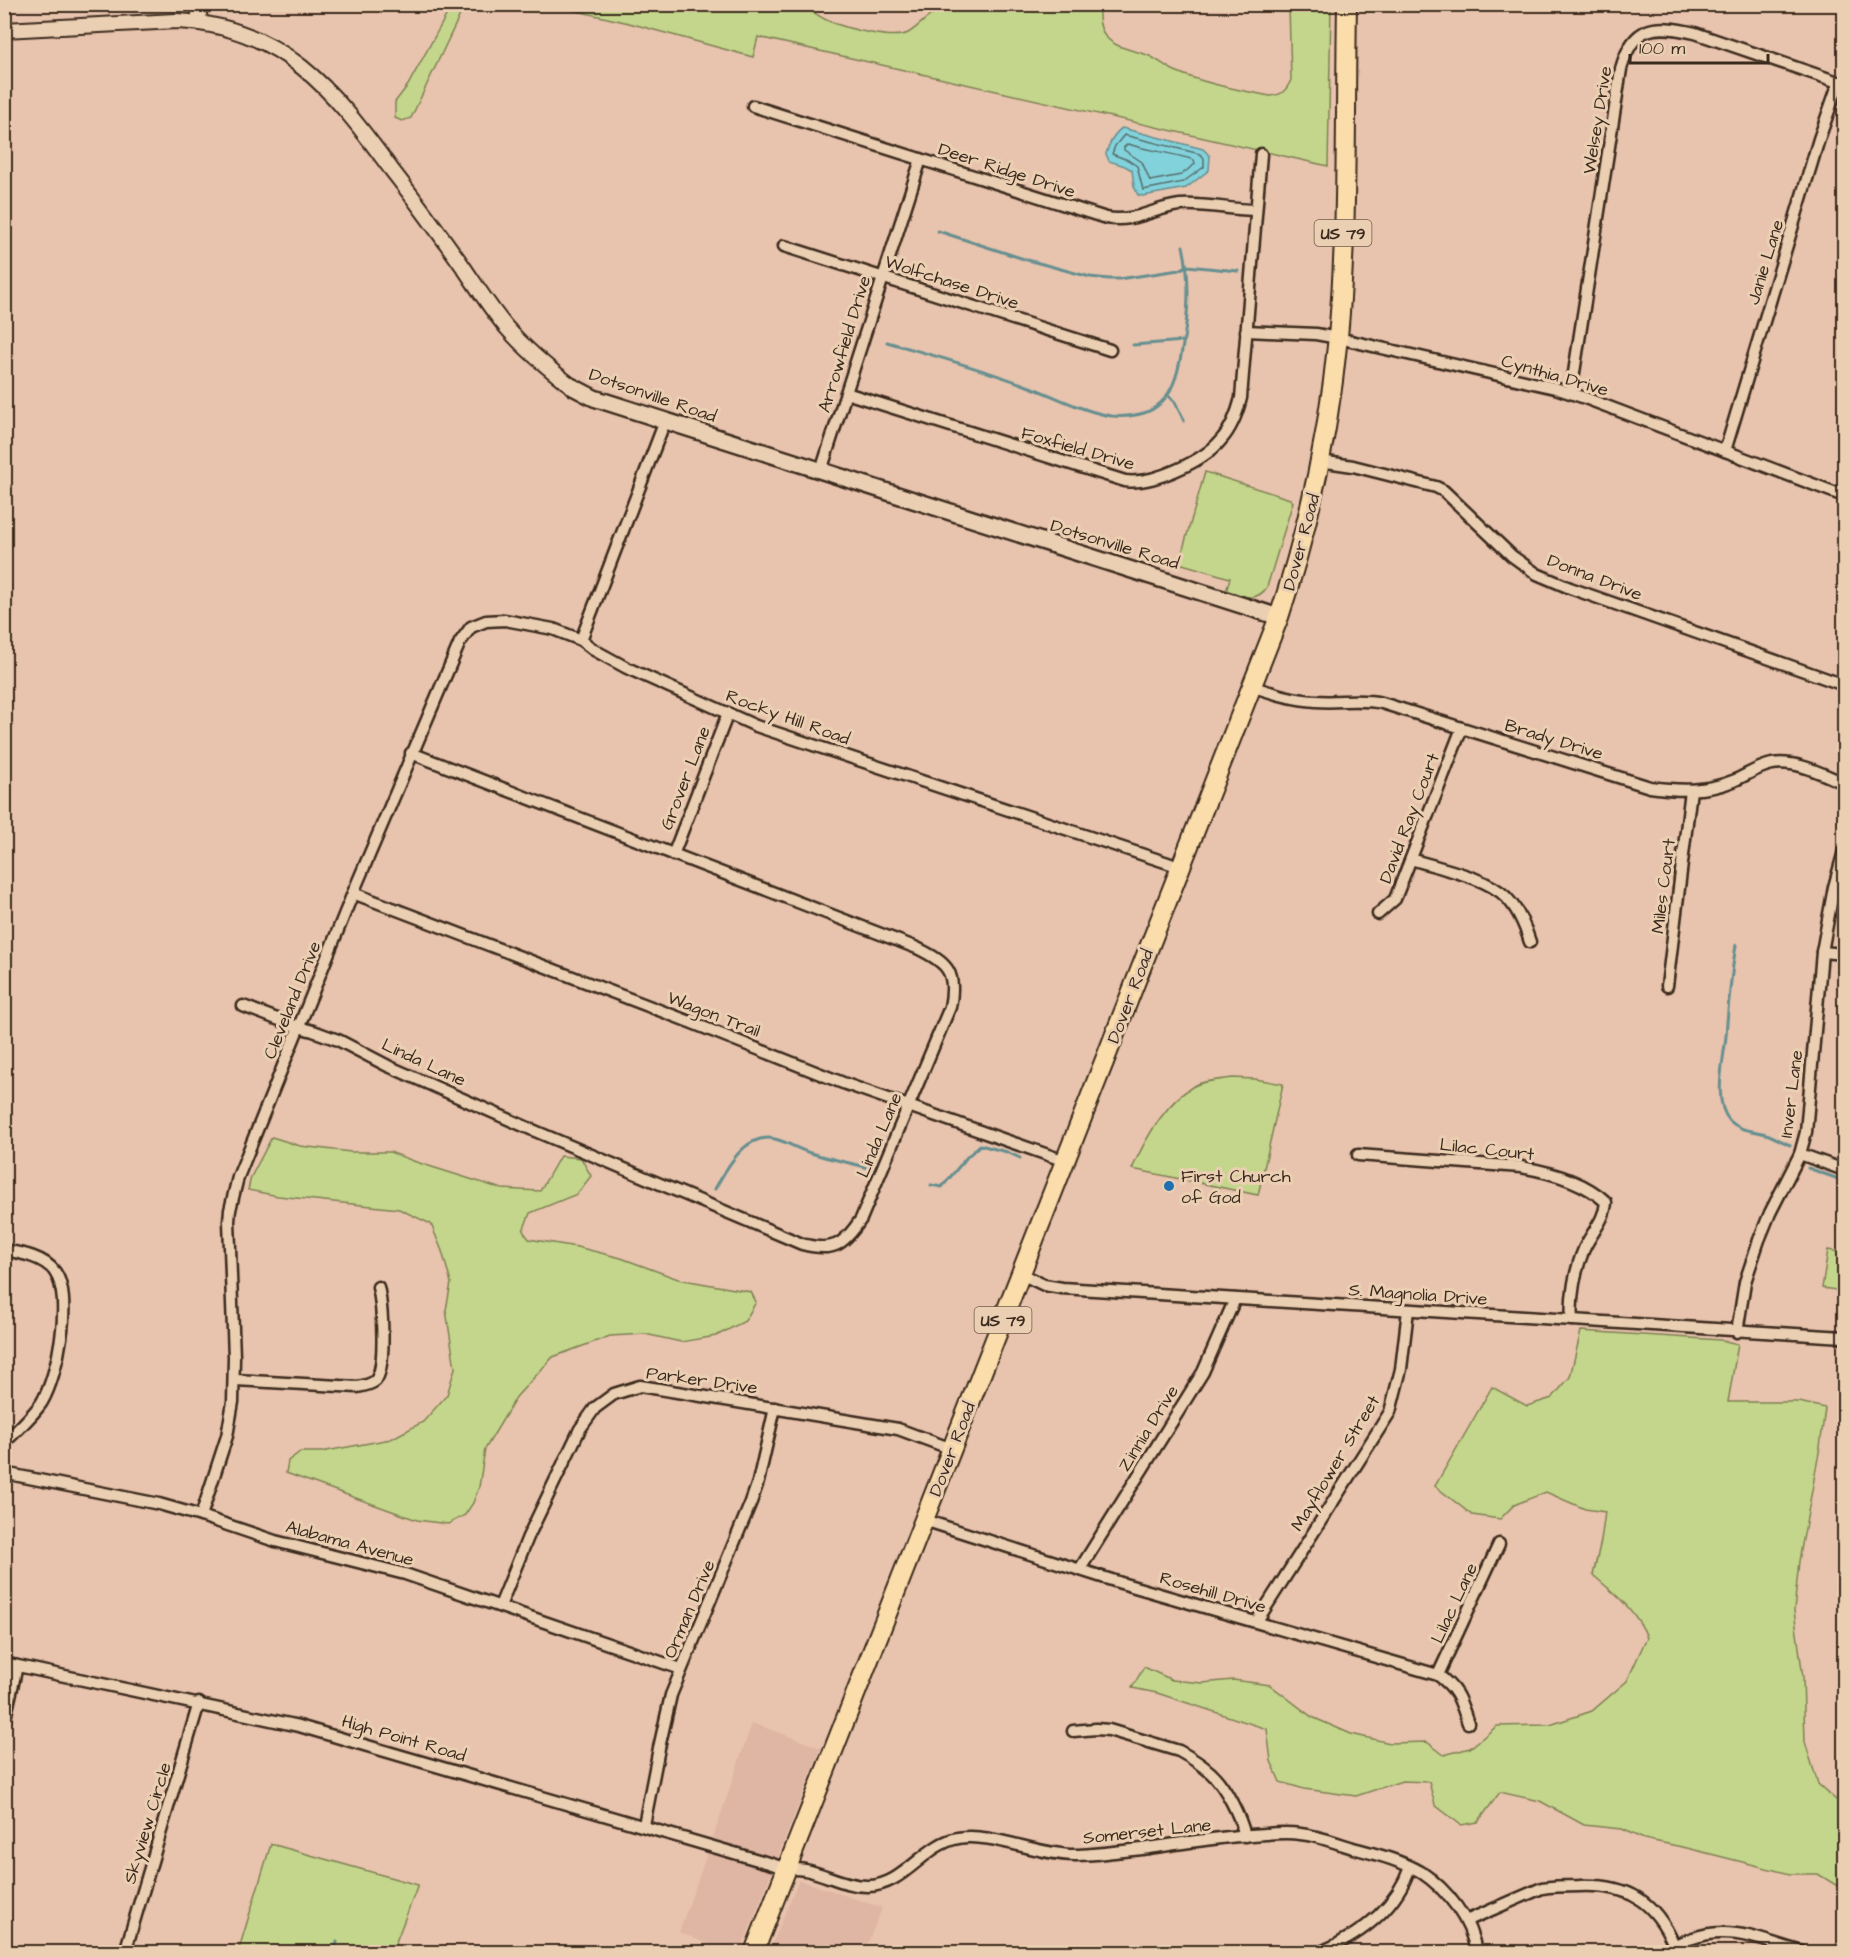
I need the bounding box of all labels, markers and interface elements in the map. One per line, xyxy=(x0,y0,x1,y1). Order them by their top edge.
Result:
scale bar xyxy=(1630,27,1768,65)
text: 100 m xyxy=(1639,36,1685,61)
street label: Welsey Drive xyxy=(1577,64,1619,176)
street label: Deer Ridge Drive xyxy=(935,137,1079,205)
street label: Janie Lane xyxy=(1741,216,1790,308)
road number: US 79 xyxy=(1314,220,1372,246)
street label: Wolfchase Drive xyxy=(882,249,1022,316)
street label: Arrowfield Drive xyxy=(812,272,877,416)
street label: Cynthia Drive xyxy=(1498,348,1612,404)
street label: Dotsonville Road xyxy=(586,362,720,429)
street label: Foxfield Drive xyxy=(1018,420,1138,477)
street label: Dover Road xyxy=(1277,491,1326,593)
street label: Dotsonville Road xyxy=(1047,513,1182,576)
street label: Donna Drive xyxy=(1544,548,1646,607)
street label: Rocky Hill Road xyxy=(722,683,853,752)
street label: Brady Drive xyxy=(1501,713,1606,767)
street label: Grover Lane xyxy=(654,723,717,834)
street label: David Ray Court xyxy=(1373,749,1447,887)
street label: Miles Court xyxy=(1645,836,1682,935)
street label: Cleveland Drive xyxy=(257,937,328,1063)
street label: Dover Road xyxy=(1101,945,1160,1047)
street label: Wagon Trail xyxy=(663,985,764,1045)
street label: Linda Lane xyxy=(378,1032,470,1093)
street label: Inver Lane xyxy=(1774,1048,1809,1139)
street label: Linda Lane xyxy=(850,1089,909,1182)
street label: Lilac Court xyxy=(1438,1132,1536,1167)
place label: First Church of God xyxy=(1181,1164,1291,1210)
marker: First Church of God xyxy=(1162,1179,1176,1193)
street label: S. Magnolia Drive xyxy=(1348,1277,1488,1313)
road number: US 79 xyxy=(974,1307,1032,1333)
street label: Parker Drive xyxy=(645,1360,759,1401)
street label: Zinnia Drive xyxy=(1112,1380,1185,1476)
street label: Mayflower Street xyxy=(1285,1390,1387,1536)
street label: Dover Road xyxy=(923,1398,982,1500)
street label: Alabama Avenue xyxy=(283,1514,417,1573)
street label: Orman Drive xyxy=(657,1556,722,1662)
street label: Lilac Lane xyxy=(1425,1559,1484,1648)
street label: Rosehill Drive xyxy=(1157,1565,1269,1620)
street label: High Point Road xyxy=(339,1709,469,1769)
street label: Skyview Circle xyxy=(117,1759,179,1887)
street label: Somerset Lane xyxy=(1082,1812,1213,1851)

